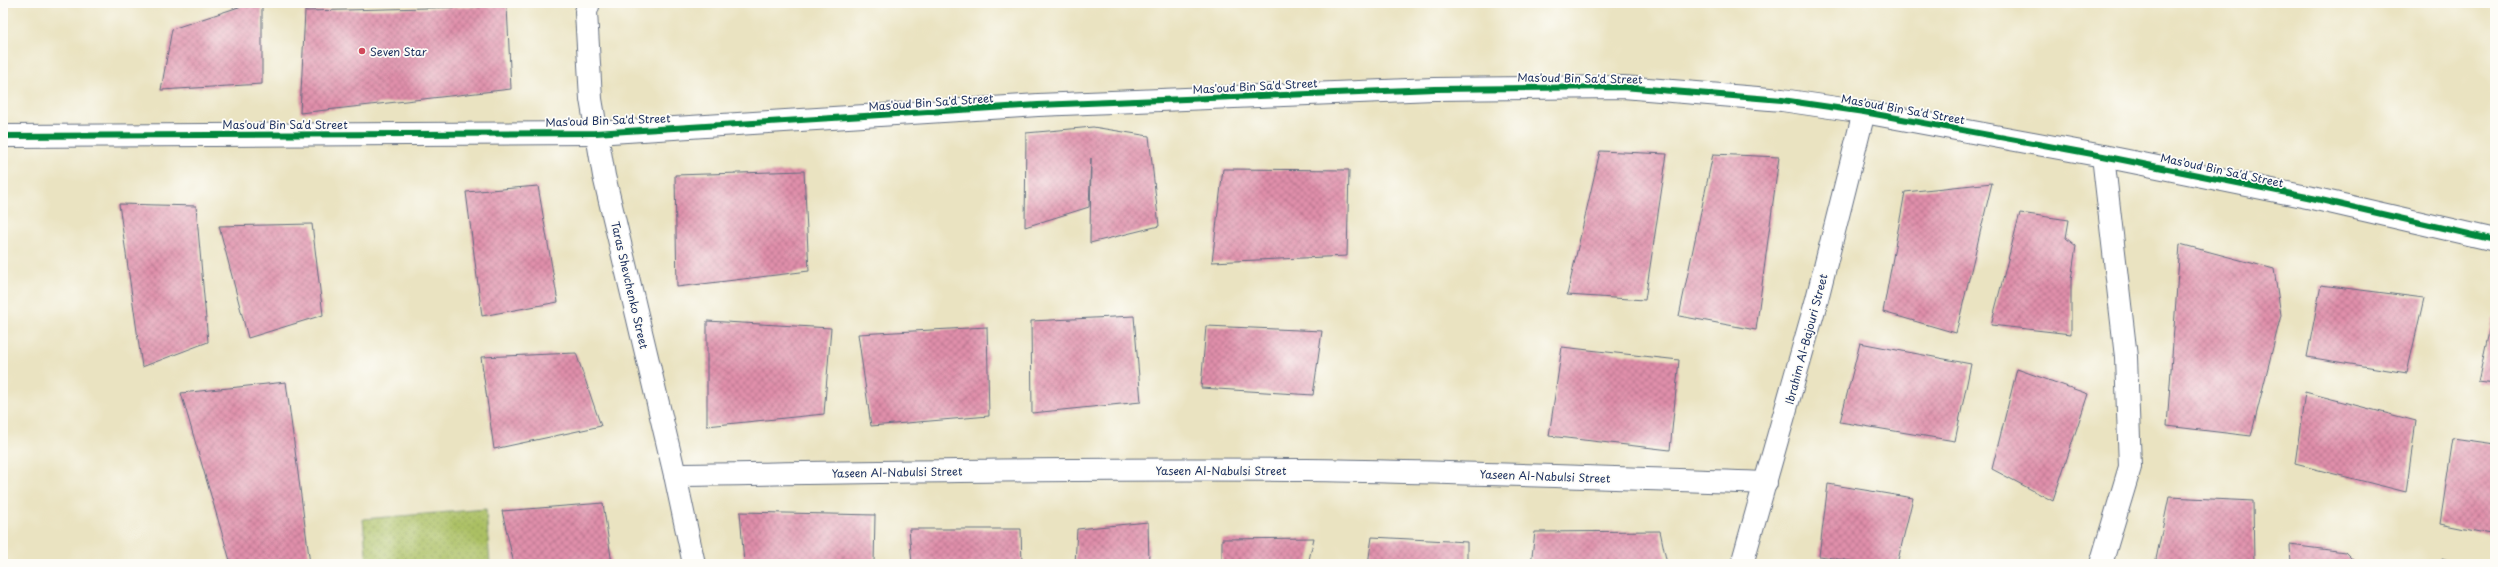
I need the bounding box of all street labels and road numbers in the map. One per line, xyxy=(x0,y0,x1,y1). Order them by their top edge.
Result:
street label: Mas'oud Bin Sa'd Street xyxy=(1517,68,1643,88)
street label: Mas'oud Bin Sa'd Street xyxy=(1192,74,1319,98)
street label: Mas'oud Bin Sa'd Street xyxy=(868,89,995,115)
street label: Mas'oud Bin Sa'd Street xyxy=(1840,90,1967,128)
street label: Mas'oud Bin Sa'd Street xyxy=(545,109,671,131)
street label: Mas'oud Bin Sa'd Street xyxy=(222,116,348,133)
street label: Mas'oud Bin Sa'd Street xyxy=(2159,149,2286,191)
street label: Taras Shevchenko Street xyxy=(607,220,653,351)
street label: Ibrahim Al-Bajouri Street xyxy=(1780,271,1832,406)
street label: Yaseen Al-Nabulsi Street xyxy=(831,462,963,482)
street label: Yaseen Al-Nabulsi Street xyxy=(1156,462,1287,479)
street label: Yaseen Al-Nabulsi Street xyxy=(1479,465,1611,487)

